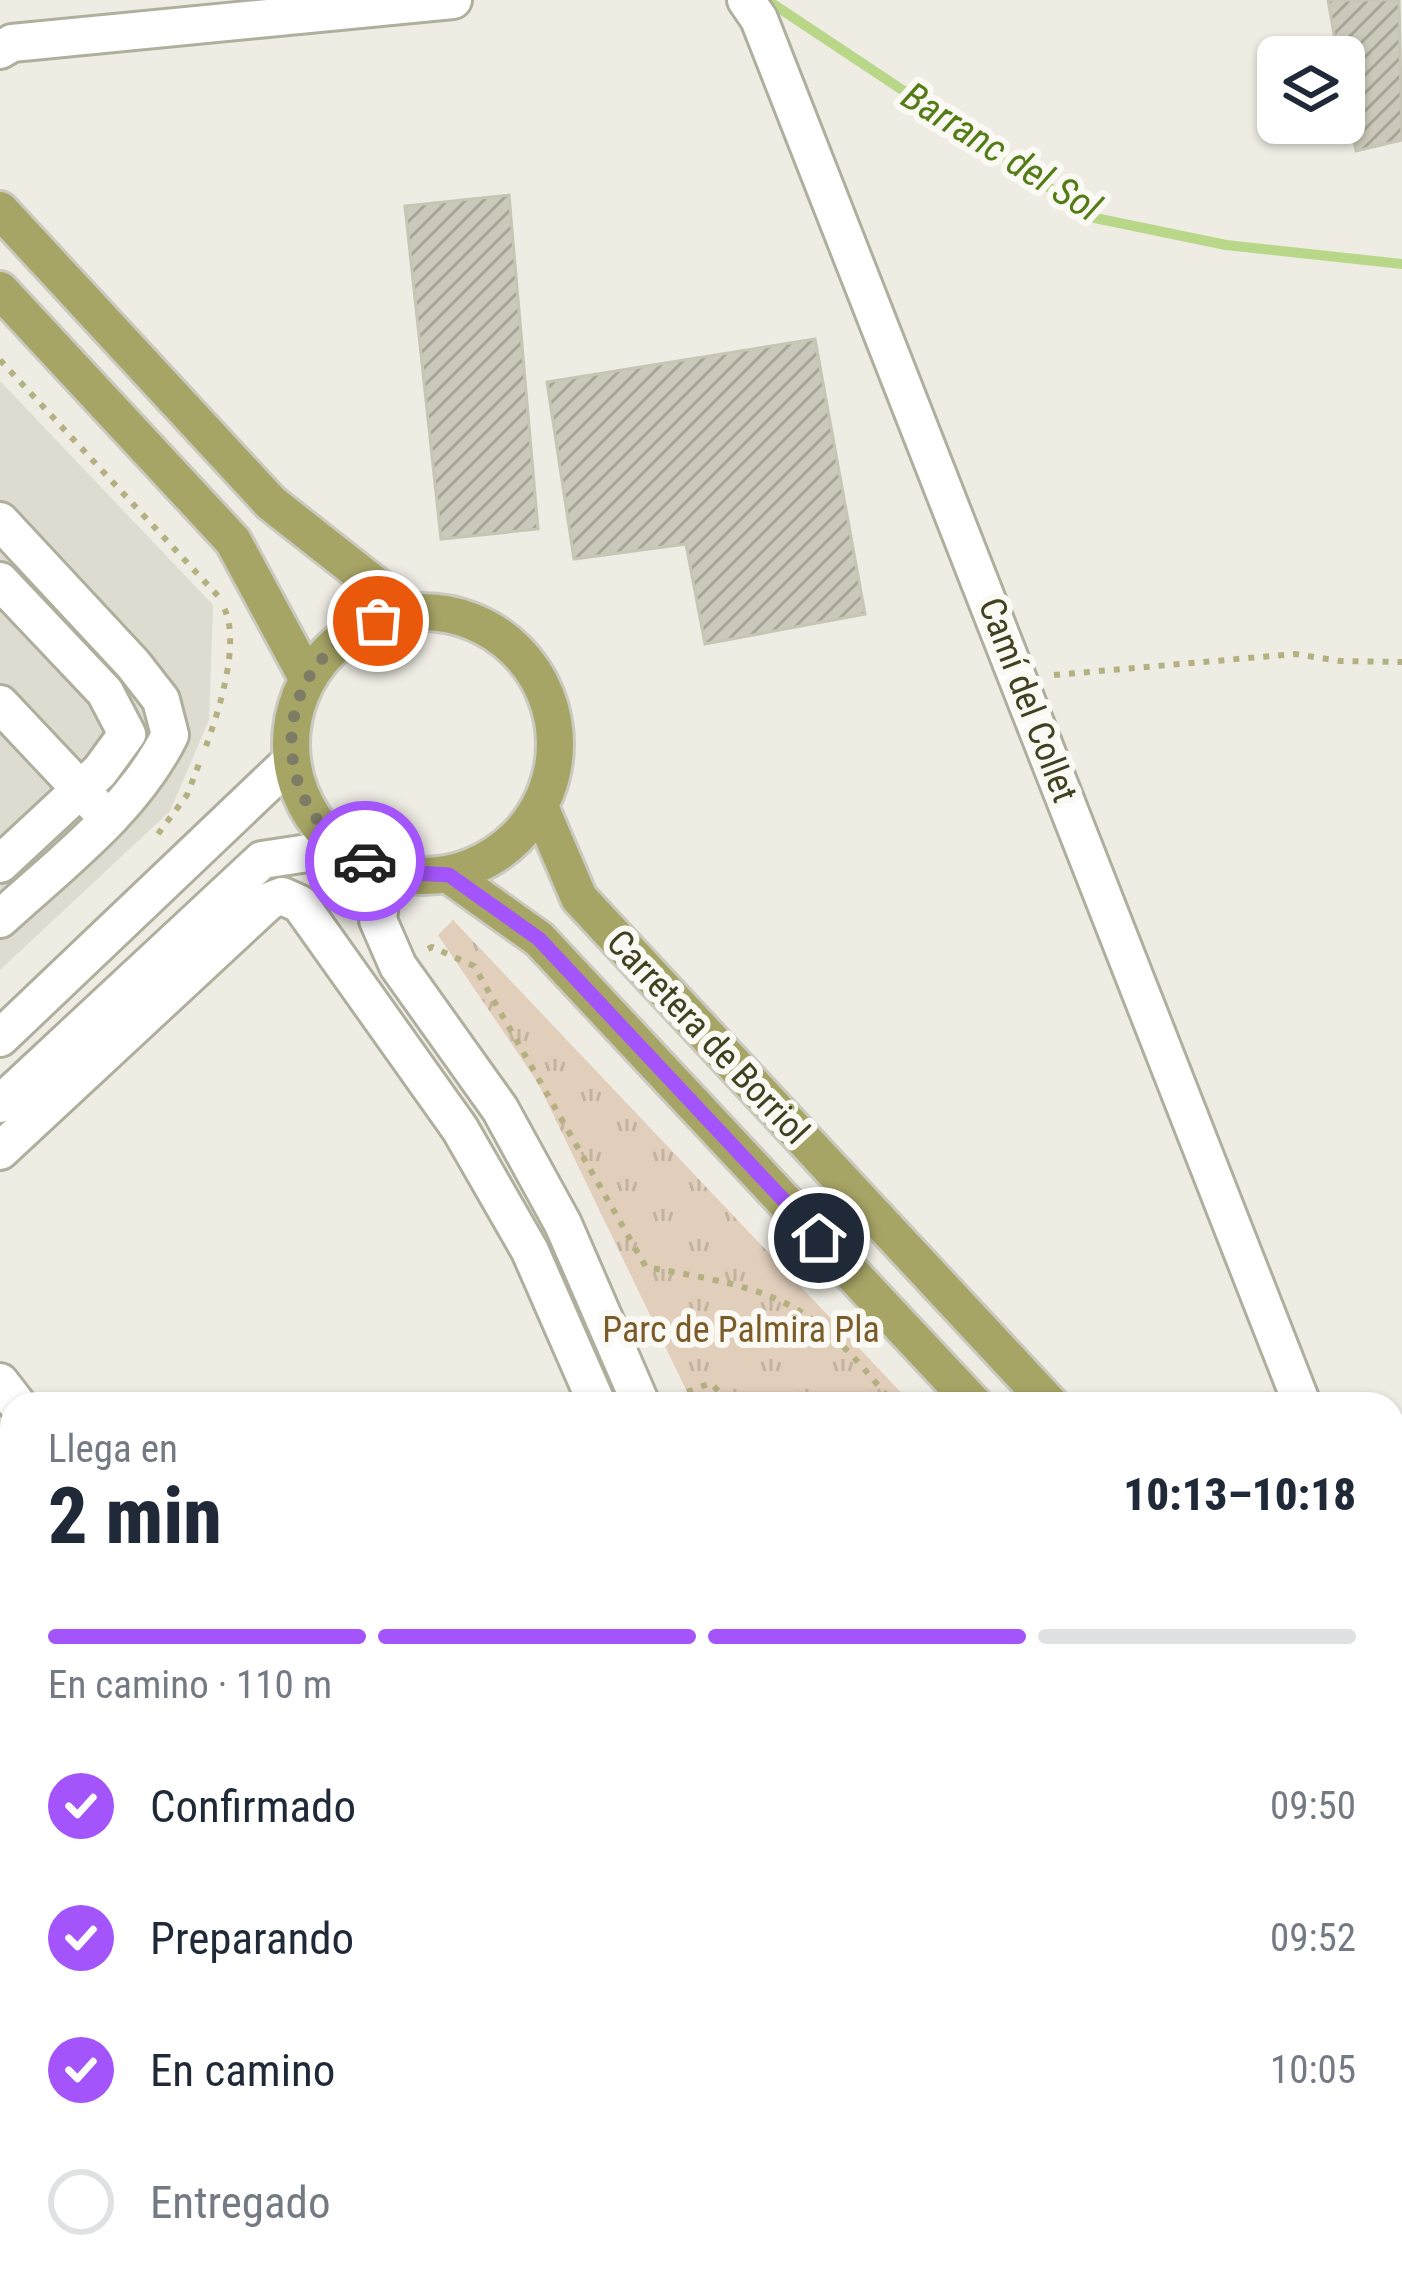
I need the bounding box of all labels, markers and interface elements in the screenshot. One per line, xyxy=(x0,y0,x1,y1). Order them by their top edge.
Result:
map controls xyxy=(1257,36,1365,144)
button: layers xyxy=(1257,36,1365,144)
water label: Barranc del Sol xyxy=(893,73,1110,232)
pin xyxy=(327,570,429,672)
icon: bag xyxy=(345,588,411,654)
street label: Camí del Collet xyxy=(970,592,1086,808)
courier xyxy=(305,801,425,921)
icon: car xyxy=(332,828,398,894)
street label: Carretera de Borriol xyxy=(598,921,818,1153)
pin xyxy=(768,1187,870,1289)
icon: home xyxy=(786,1205,852,1271)
park label: Parc de Palmira Pla xyxy=(602,1309,880,1351)
text: Llega en xyxy=(48,1426,178,1472)
text: 10:13–10:18 xyxy=(1123,1468,1356,1521)
text: 2 min xyxy=(48,1471,222,1562)
text: En camino · 110 m xyxy=(48,1662,332,1708)
icon: check xyxy=(48,1773,114,1839)
text: Confirmado xyxy=(150,1780,356,1833)
text: 09:50 xyxy=(1270,1783,1356,1829)
icon: check xyxy=(48,1905,114,1971)
text: Preparando xyxy=(150,1912,354,1965)
text: 09:52 xyxy=(1270,1915,1356,1961)
icon: check xyxy=(48,2037,114,2103)
text: En camino xyxy=(150,2044,335,2097)
text: 10:05 xyxy=(1270,2047,1356,2093)
text: Entregado xyxy=(150,2176,331,2229)

